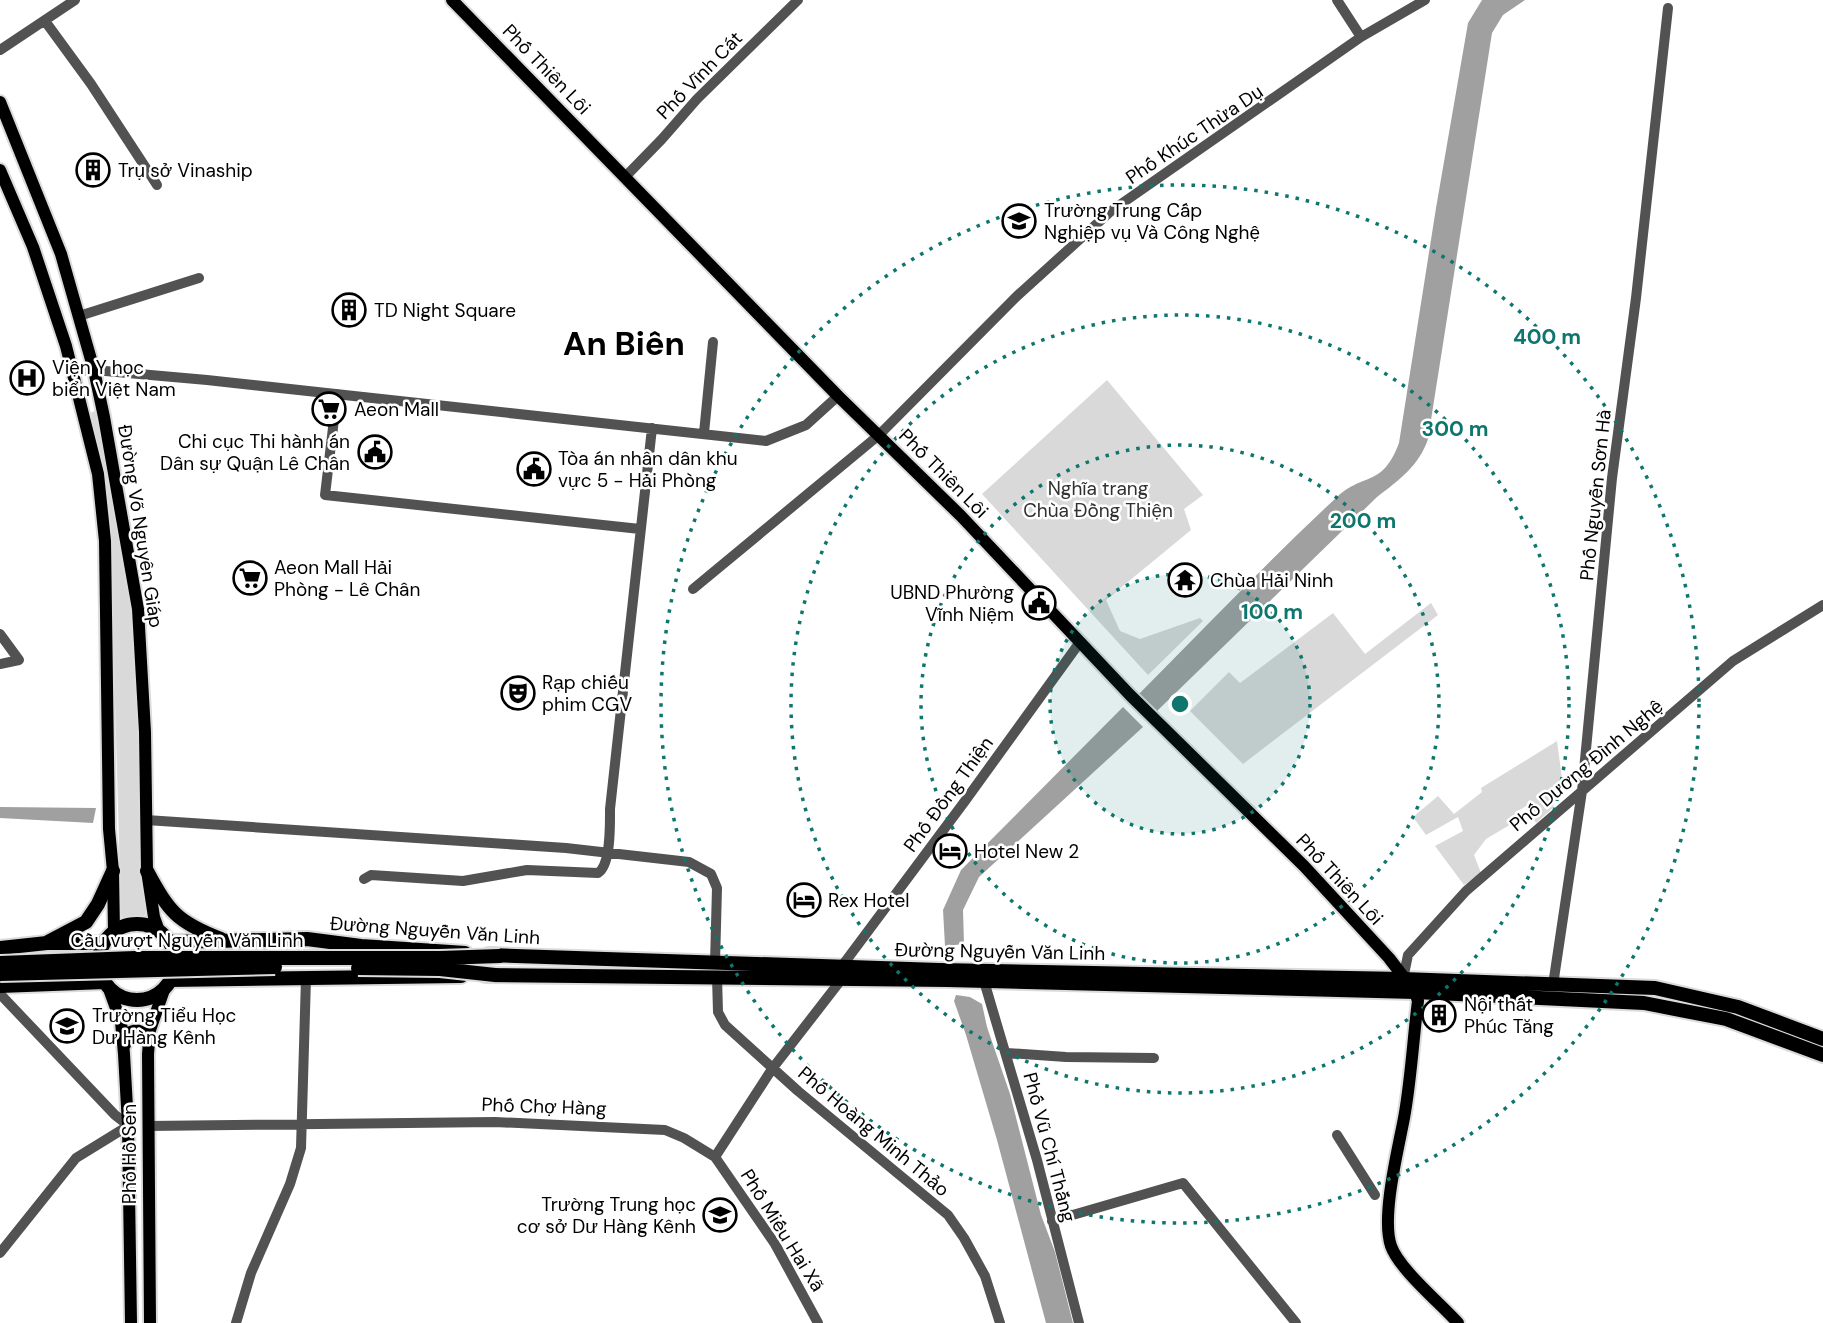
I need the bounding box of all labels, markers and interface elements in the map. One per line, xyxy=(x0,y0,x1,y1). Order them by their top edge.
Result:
street label: Phố Thiên Lôi xyxy=(497,19,596,120)
street label: Phố Vĩnh Cát xyxy=(651,26,748,125)
street label: Phố Khúc Thừa Dụ xyxy=(1121,79,1268,190)
building icon: Trụ sở Vinaship xyxy=(74,151,112,189)
place label: Trụ sở Vinaship xyxy=(118,158,253,183)
place label: Trường Trung Cấp Nghiệp vụ Và Công Nghệ xyxy=(1044,198,1260,245)
school or university icon: Trường Trung Cấp Nghiệp vụ Và Công Nghệ xyxy=(1000,202,1038,240)
building icon: TD Night Square xyxy=(330,291,368,329)
place label: TD Night Square xyxy=(374,298,516,323)
district label: An Biên xyxy=(563,322,685,365)
text: 400 m xyxy=(1513,323,1581,351)
place label: Viện Y học biển Việt Nam xyxy=(52,355,176,402)
hospital icon: Viện Y học biển Việt Nam xyxy=(8,359,46,397)
supermarket icon: Aeon Mall xyxy=(310,390,348,428)
place label: Aeon Mall xyxy=(354,397,439,422)
street label: Phố Nguyễn Sơn Hà xyxy=(1574,408,1617,582)
text: 300 m xyxy=(1422,415,1488,443)
street label: Đường Võ Nguyên Giáp xyxy=(112,423,169,629)
street label: Phố Thiên Lôi xyxy=(894,423,994,523)
place label: Chi cục Thi hành án Dân sự Quận Lê Chân xyxy=(160,429,350,476)
public building icon: Chi cục Thi hành án Dân sự Quận Lê Chân xyxy=(356,433,394,471)
place label: Tòa án nhân dân khu vực 5 - Hải Phòng xyxy=(558,446,738,493)
public building icon: Tòa án nhân dân khu vực 5 - Hải Phòng xyxy=(515,450,553,488)
park label: Nghĩa trang Chùa Đồng Thiện xyxy=(1023,476,1173,523)
text: 200 m xyxy=(1330,507,1396,535)
place label: Aeon Mall Hải Phòng - Lê Chân xyxy=(274,555,420,602)
supermarket icon: Aeon Mall Hải Phòng - Lê Chân xyxy=(231,559,269,597)
temple icon: Chùa Hải Ninh xyxy=(1166,561,1204,599)
place label: Chùa Hải Ninh xyxy=(1210,568,1333,593)
place label: UBND Phường Vĩnh Niệm xyxy=(890,580,1014,627)
public building icon: UBND Phường Vĩnh Niệm xyxy=(1020,584,1058,622)
text: 100 m xyxy=(1241,598,1303,626)
place label: Rạp chiếu phim CGV xyxy=(542,670,632,717)
theatre icon: Rạp chiếu phim CGV xyxy=(499,674,537,712)
centre of rings xyxy=(1168,692,1192,716)
street label: Phố Dương Đình Nghệ xyxy=(1504,694,1668,837)
street label: Phố Đồng Thiện xyxy=(898,731,999,857)
street label: Phố Thiên Lôi xyxy=(1291,828,1389,931)
hotel icon: Hotel New 2 xyxy=(931,832,969,870)
place label: Hotel New 2 xyxy=(974,839,1079,864)
hotel icon: Rex Hotel xyxy=(785,881,823,919)
place label: Rex Hotel xyxy=(828,888,910,913)
street label: Đường Nguyễn Văn Linh xyxy=(329,911,541,950)
street label: Cầu vượt Nguyễn Văn Linh xyxy=(71,928,303,953)
street label: Đường Nguyễn Văn Linh xyxy=(894,937,1105,966)
place label: Nội thất Phúc Tăng xyxy=(1464,992,1554,1039)
building icon: Nội thất Phúc Tăng xyxy=(1420,996,1458,1034)
place label: Trường Tiểu Học Dư Hàng Kênh xyxy=(92,1003,236,1050)
school or university icon: Trường Tiểu Học Dư Hàng Kênh xyxy=(48,1007,86,1045)
street label: Phố Hoàng Minh Thảo xyxy=(793,1061,955,1202)
street label: Phố Vũ Chí Thắng xyxy=(1018,1070,1082,1225)
street label: Phố Chợ Hàng xyxy=(481,1092,607,1121)
street label: Phố Hồ Sen xyxy=(117,1104,142,1204)
street label: Phố Miếu Hai Xã xyxy=(735,1164,830,1296)
place label: Trường Trung học cơ sở Dư Hàng Kênh xyxy=(517,1192,696,1239)
school or university icon: Trường Trung học cơ sở Dư Hàng Kênh xyxy=(701,1196,739,1234)

